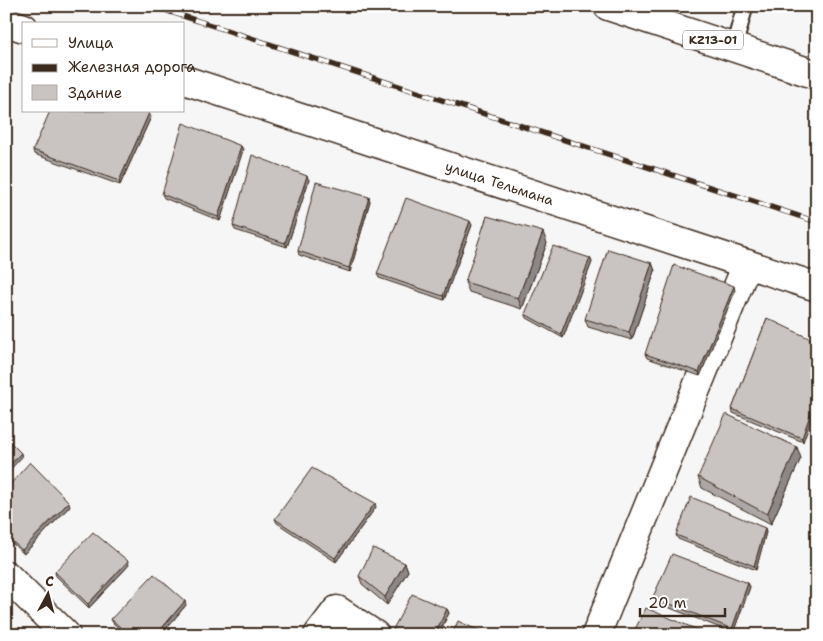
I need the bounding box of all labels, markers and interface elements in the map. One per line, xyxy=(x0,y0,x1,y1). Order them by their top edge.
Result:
legend xyxy=(22,22,185,112)
road number: KZ13-01 xyxy=(683,30,743,50)
text: Улица xyxy=(68,33,114,53)
text: Железная дорога xyxy=(68,57,196,77)
text: Здание xyxy=(68,83,122,103)
street label: улица Тельмана xyxy=(443,157,556,209)
north arrow xyxy=(22,568,72,618)
text: С xyxy=(44,572,55,591)
scale bar xyxy=(640,586,726,618)
text: 20 m xyxy=(648,593,687,613)

